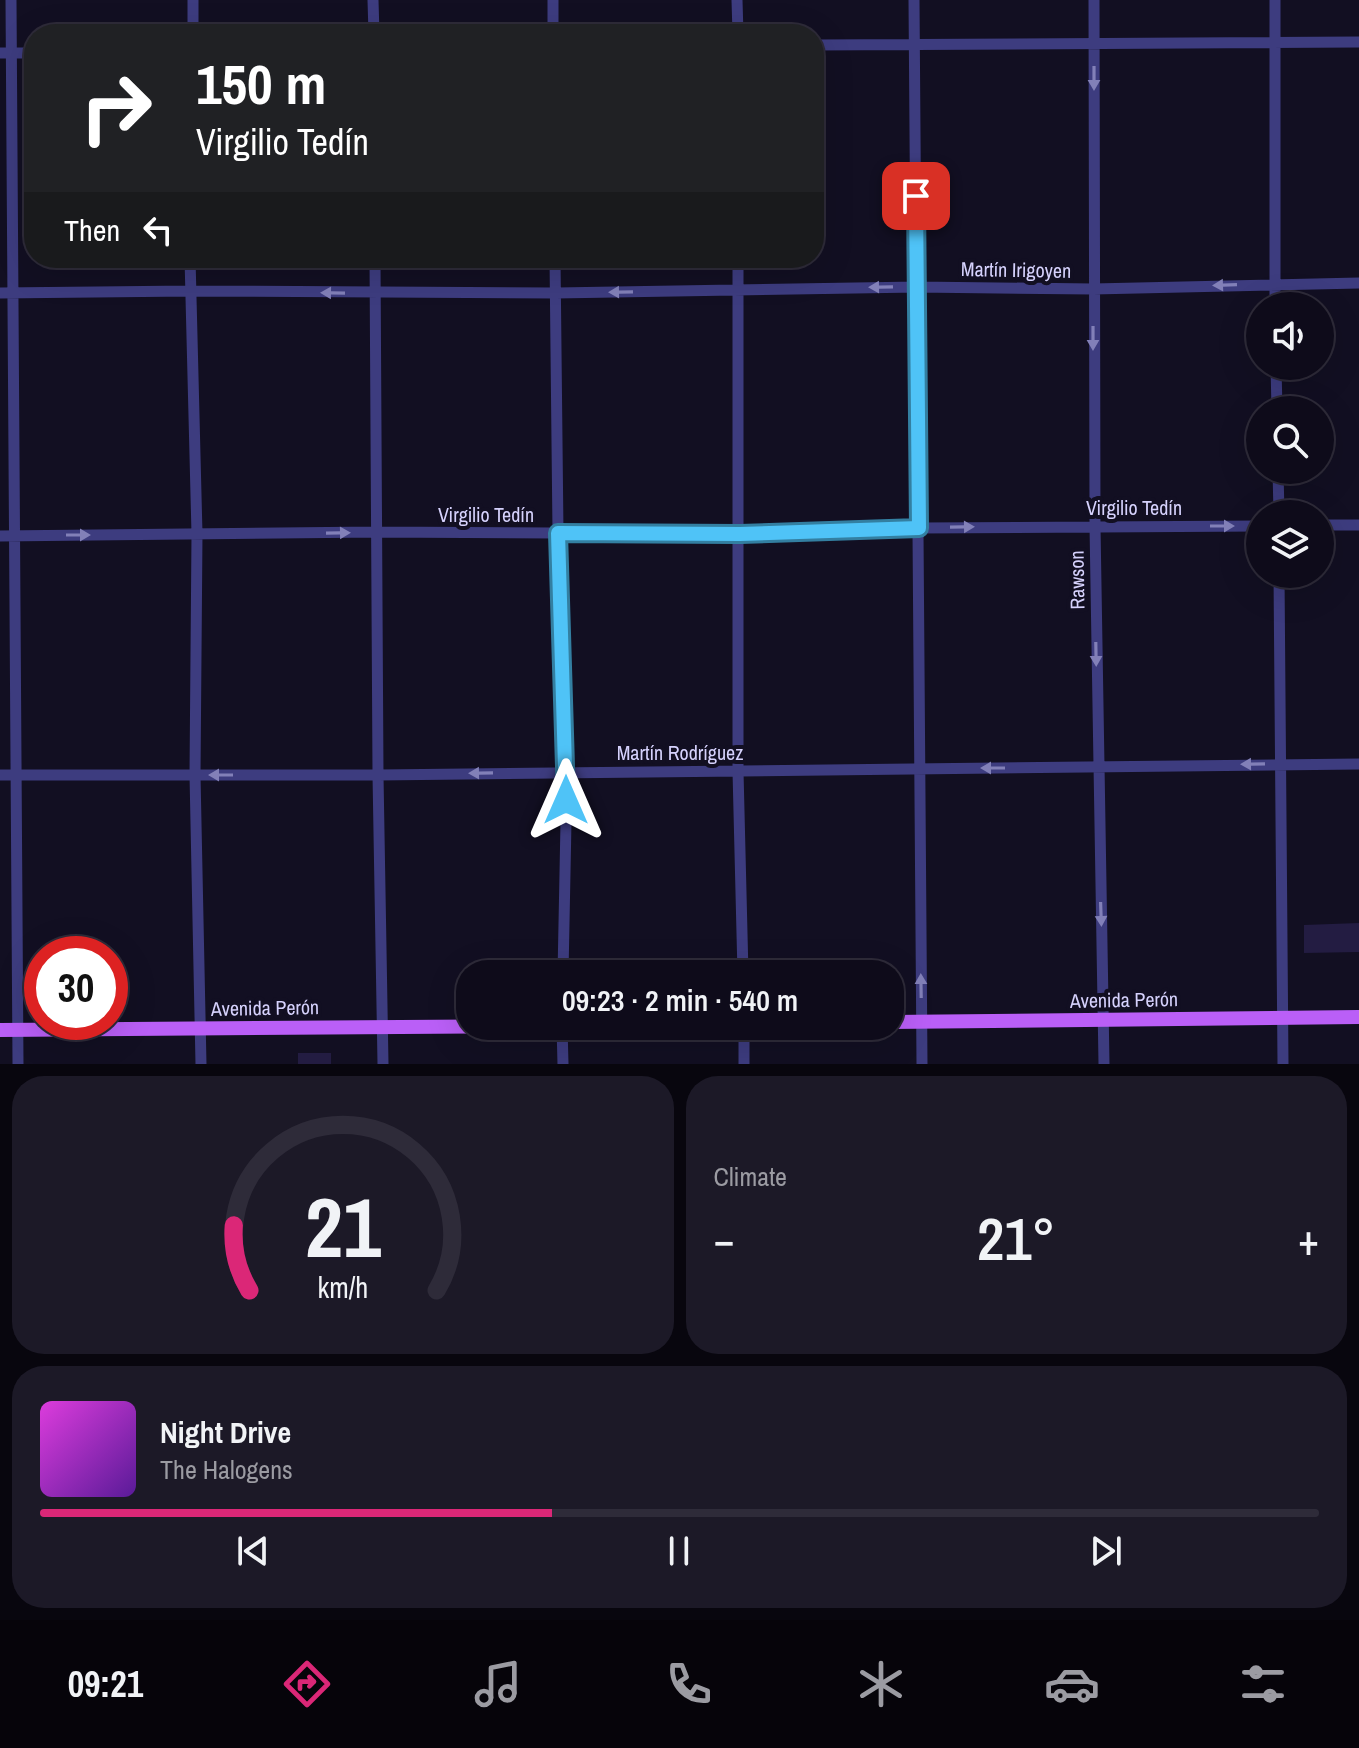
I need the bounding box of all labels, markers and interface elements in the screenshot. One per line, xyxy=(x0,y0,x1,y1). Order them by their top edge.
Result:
text: 150 m xyxy=(196,46,326,121)
icon: right xyxy=(64,56,168,160)
one-way arrow xyxy=(1088,66,1100,91)
text: Virgilio Tedín xyxy=(196,118,369,166)
pin xyxy=(882,162,950,230)
icon: arrive xyxy=(894,174,938,218)
icon: left xyxy=(136,208,180,252)
text: Then xyxy=(64,210,120,250)
street label: Martín Irigoyen xyxy=(961,255,1071,284)
one-way arrow xyxy=(1212,279,1237,291)
one-way arrow xyxy=(868,281,893,293)
one-way arrow xyxy=(608,285,633,298)
one-way arrow xyxy=(320,287,345,299)
map controls xyxy=(1246,292,1334,588)
button: sound xyxy=(1246,292,1334,380)
one-way arrow xyxy=(1087,326,1099,351)
button: search xyxy=(1246,396,1334,484)
street label: Virgilio Tedín xyxy=(1086,494,1182,521)
button: layers xyxy=(1246,500,1334,588)
street label: Virgilio Tedín xyxy=(438,501,534,528)
one-way arrow xyxy=(1210,520,1235,532)
one-way arrow xyxy=(950,521,975,534)
one-way arrow xyxy=(326,527,351,539)
one-way arrow xyxy=(66,529,91,541)
street label: Rawson xyxy=(1062,550,1091,610)
one-way arrow xyxy=(1090,642,1102,667)
street label: Martín Rodríguez xyxy=(617,739,743,766)
position arrow xyxy=(524,758,608,842)
one-way arrow xyxy=(1240,758,1265,770)
one-way arrow xyxy=(980,762,1005,774)
one-way arrow xyxy=(468,766,493,779)
one-way arrow xyxy=(208,769,233,781)
one-way arrow xyxy=(1095,902,1108,927)
speed limit sign: 30 xyxy=(24,936,128,1040)
one-way arrow xyxy=(915,973,927,998)
text: 09:23 · 2 min · 540 m xyxy=(562,980,798,1020)
street label: Avenida Perón xyxy=(1069,985,1178,1014)
street label: Avenida Perón xyxy=(210,993,319,1022)
text: Climate xyxy=(714,1159,787,1194)
text: 21 xyxy=(305,1171,381,1283)
text: 21° xyxy=(977,1198,1056,1279)
text: − xyxy=(714,1209,735,1269)
text: + xyxy=(1298,1209,1319,1269)
text: km/h xyxy=(317,1268,368,1307)
text: Night Drive xyxy=(160,1412,291,1452)
text: The Halogens xyxy=(160,1452,293,1487)
icon: previous xyxy=(231,1529,275,1573)
icon: pause xyxy=(657,1529,701,1573)
icon: next xyxy=(1084,1529,1128,1573)
icon: directions xyxy=(279,1656,335,1712)
icon: music xyxy=(470,1656,526,1712)
icon: phone xyxy=(661,1656,717,1712)
icon: climate xyxy=(853,1656,909,1712)
icon: car xyxy=(1044,1656,1100,1712)
icon: filters xyxy=(1235,1656,1291,1712)
text: 09:21 xyxy=(68,1660,143,1708)

